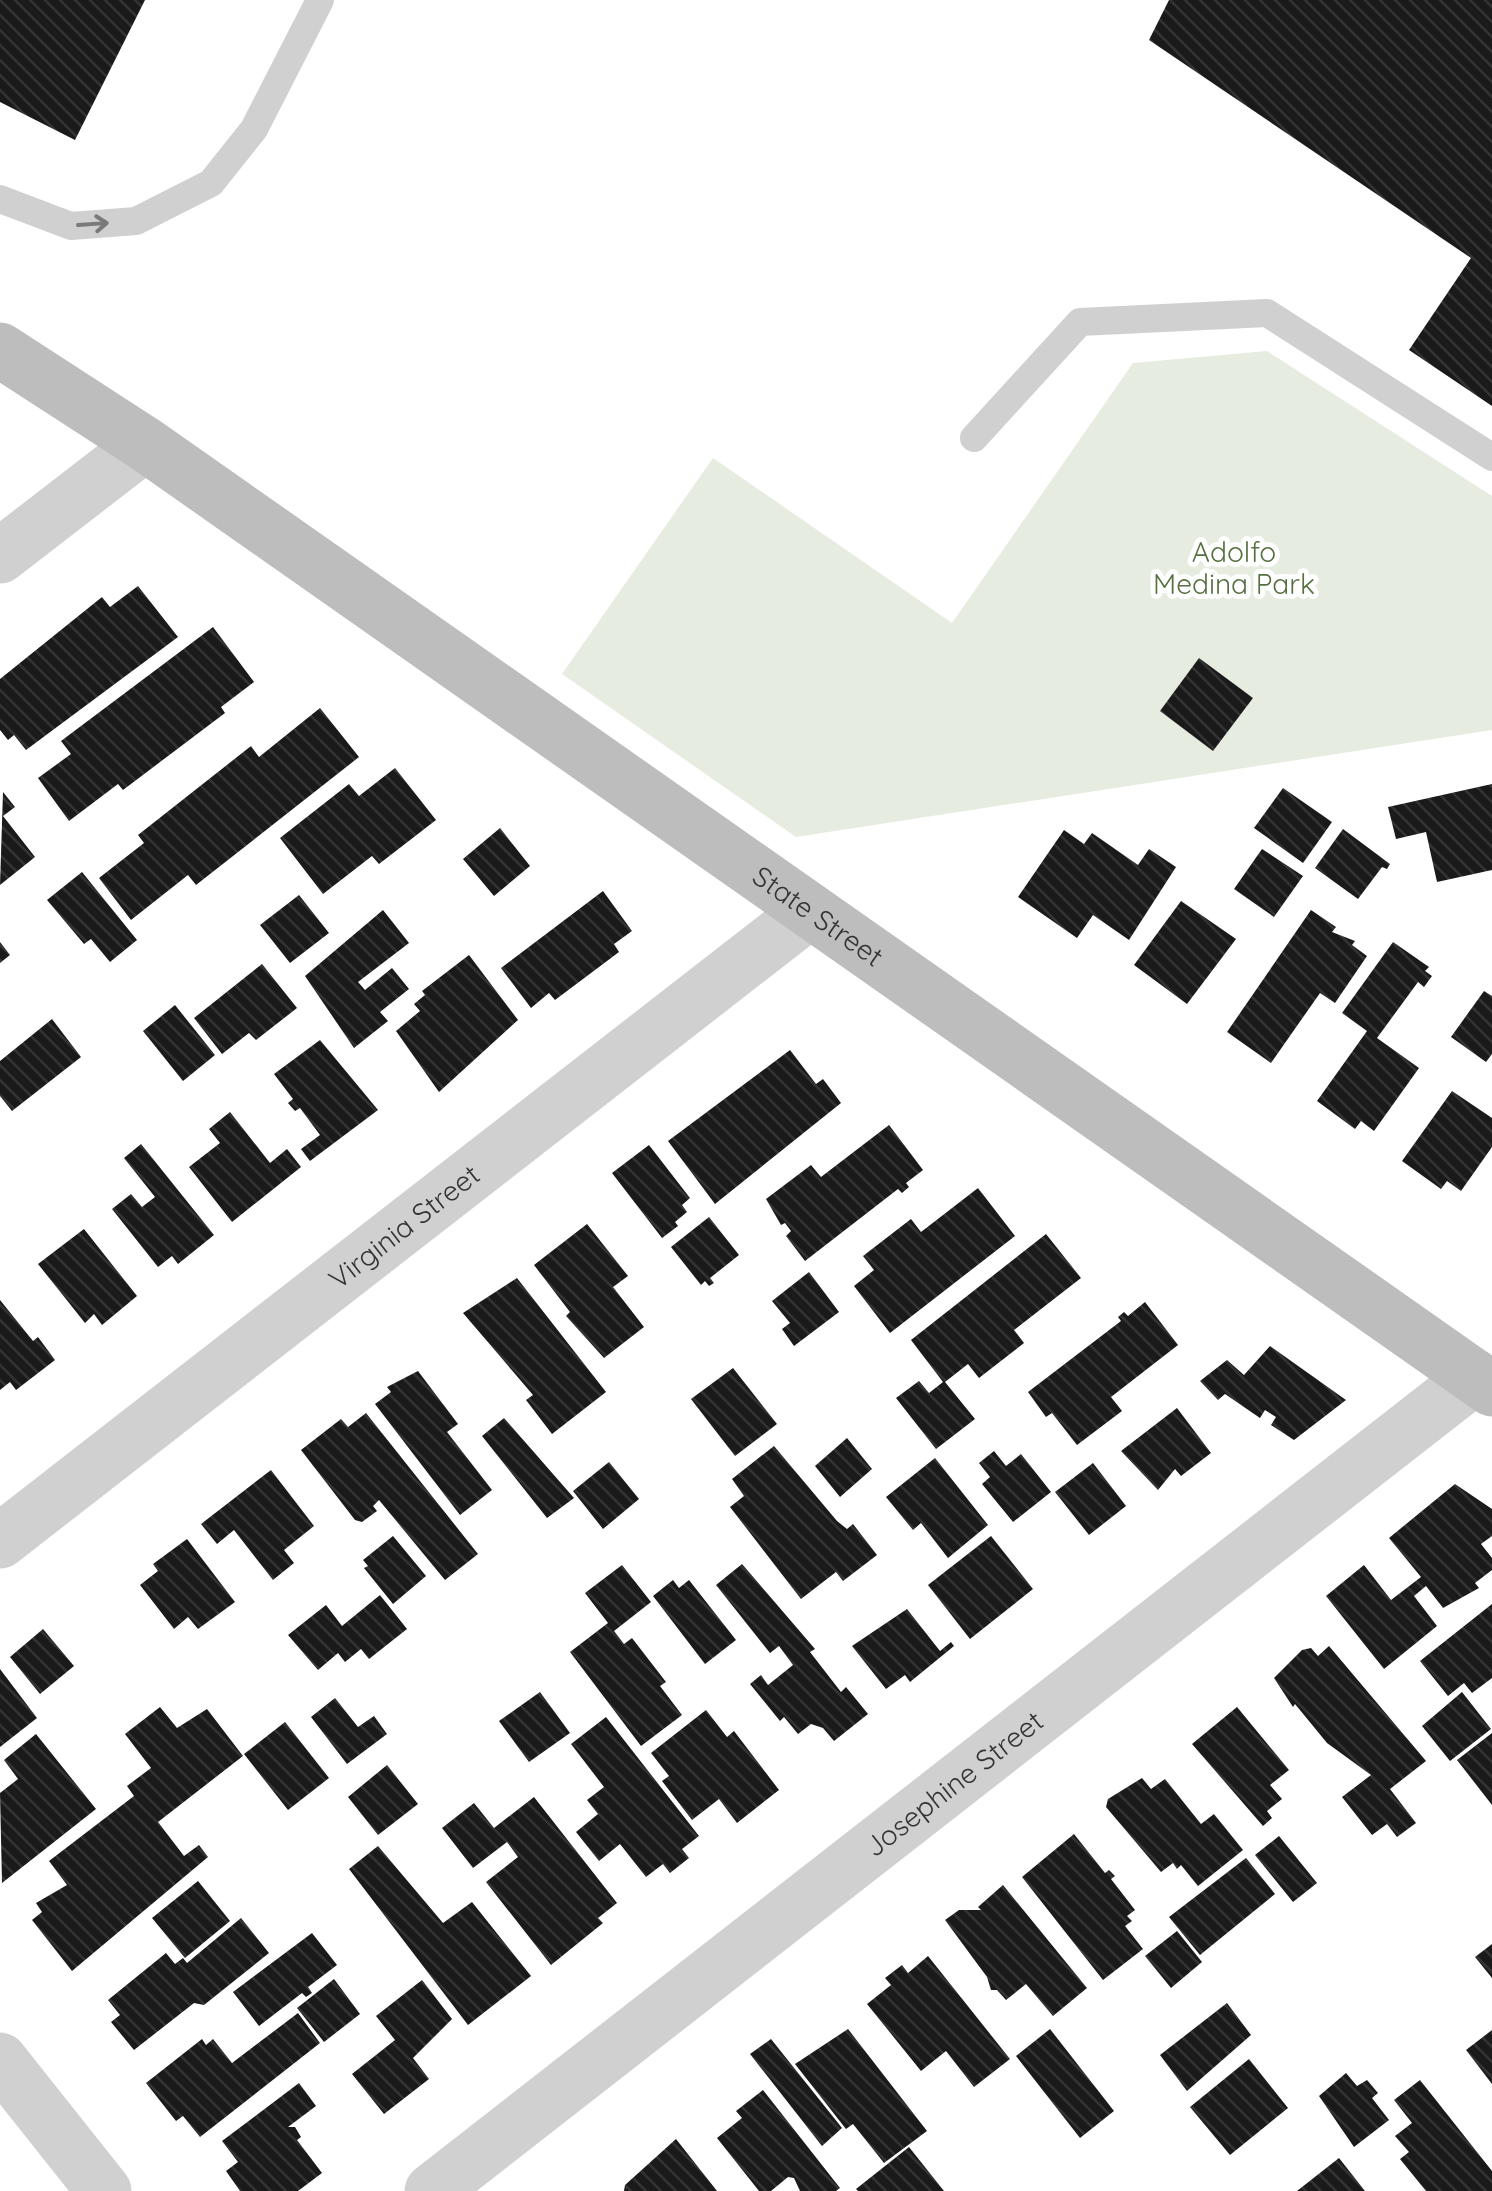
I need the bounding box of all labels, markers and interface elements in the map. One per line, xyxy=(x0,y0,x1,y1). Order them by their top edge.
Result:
one-way arrow xyxy=(76,214,108,233)
park label: Adolfo Medina Park xyxy=(1153,534,1315,601)
street label: State Street xyxy=(746,858,890,974)
street label: Virginia Street xyxy=(321,1157,486,1296)
street label: Josephine Street xyxy=(857,1703,1050,1864)

